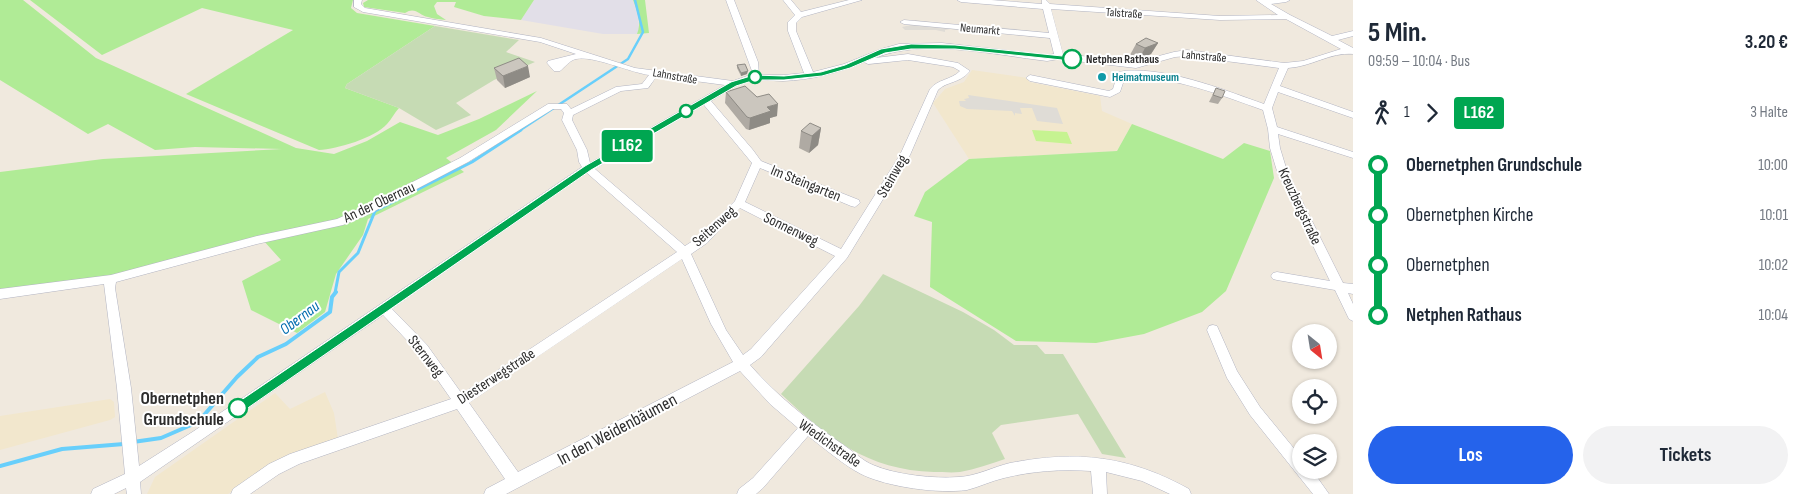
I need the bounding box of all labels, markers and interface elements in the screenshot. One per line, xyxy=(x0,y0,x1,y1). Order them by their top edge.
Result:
street label: Talstraße xyxy=(1105,5,1143,22)
text: 5 Min. xyxy=(1368,16,1427,49)
street label: Neumarkt xyxy=(959,20,1001,39)
text: 3.20 € xyxy=(1745,31,1788,54)
street label: Lahnstraße xyxy=(1181,47,1227,66)
marker: Netphen Rathaus xyxy=(1062,49,1082,69)
place label: Netphen Rathaus xyxy=(1086,52,1159,67)
text: 09:59 – 10:04 · Bus xyxy=(1368,52,1470,71)
street label: Lahnstraße xyxy=(651,65,699,88)
unlabelled marker xyxy=(748,70,762,84)
place label: Heimatmuseum xyxy=(1112,70,1179,85)
marker: Heimatmuseum xyxy=(1096,71,1108,83)
icon: walk xyxy=(1368,99,1396,127)
icon: forward xyxy=(1418,99,1446,127)
text: L162 xyxy=(1464,102,1494,123)
text: 1 xyxy=(1404,103,1410,122)
text: 3 Halte xyxy=(1750,103,1788,122)
unlabelled marker xyxy=(679,104,693,118)
line badge: L162 xyxy=(592,130,662,162)
text: L162 xyxy=(612,135,642,156)
street label: Steinweg xyxy=(873,151,912,201)
text: Obernetphen Grundschule xyxy=(1406,154,1582,177)
text: 10:00 xyxy=(1758,156,1788,175)
street label: Im Steingarten xyxy=(768,161,844,206)
street label: Kreuzbergstraße xyxy=(1273,165,1326,248)
street label: An der Obernau xyxy=(339,178,418,228)
street label: Seitenweg xyxy=(688,202,740,251)
text: Obernetphen Kirche xyxy=(1406,204,1533,227)
text: 10:01 xyxy=(1760,206,1788,225)
street label: Sonnenweg xyxy=(760,208,821,251)
text: Obernetphen xyxy=(1406,254,1490,277)
text: 10:02 xyxy=(1759,256,1788,275)
water label: Obernau xyxy=(276,297,324,339)
text: Netphen Rathaus xyxy=(1406,304,1522,327)
text: 10:04 xyxy=(1759,306,1788,325)
north arrow xyxy=(1292,324,1338,369)
map controls xyxy=(1292,324,1337,479)
street label: Sternweg xyxy=(403,332,448,381)
street label: Diesterwegstraße xyxy=(454,344,539,409)
button: locate xyxy=(1292,379,1337,424)
place label: Obernetphen Grundschule xyxy=(140,388,224,430)
street label: In den Weidenbäumen xyxy=(554,389,681,470)
marker: Obernetphen Grundschule xyxy=(228,398,248,418)
street label: Wiedichstraße xyxy=(795,415,865,472)
button: Los xyxy=(1368,426,1573,484)
button: Tickets xyxy=(1583,426,1788,484)
button: layers xyxy=(1292,434,1337,479)

